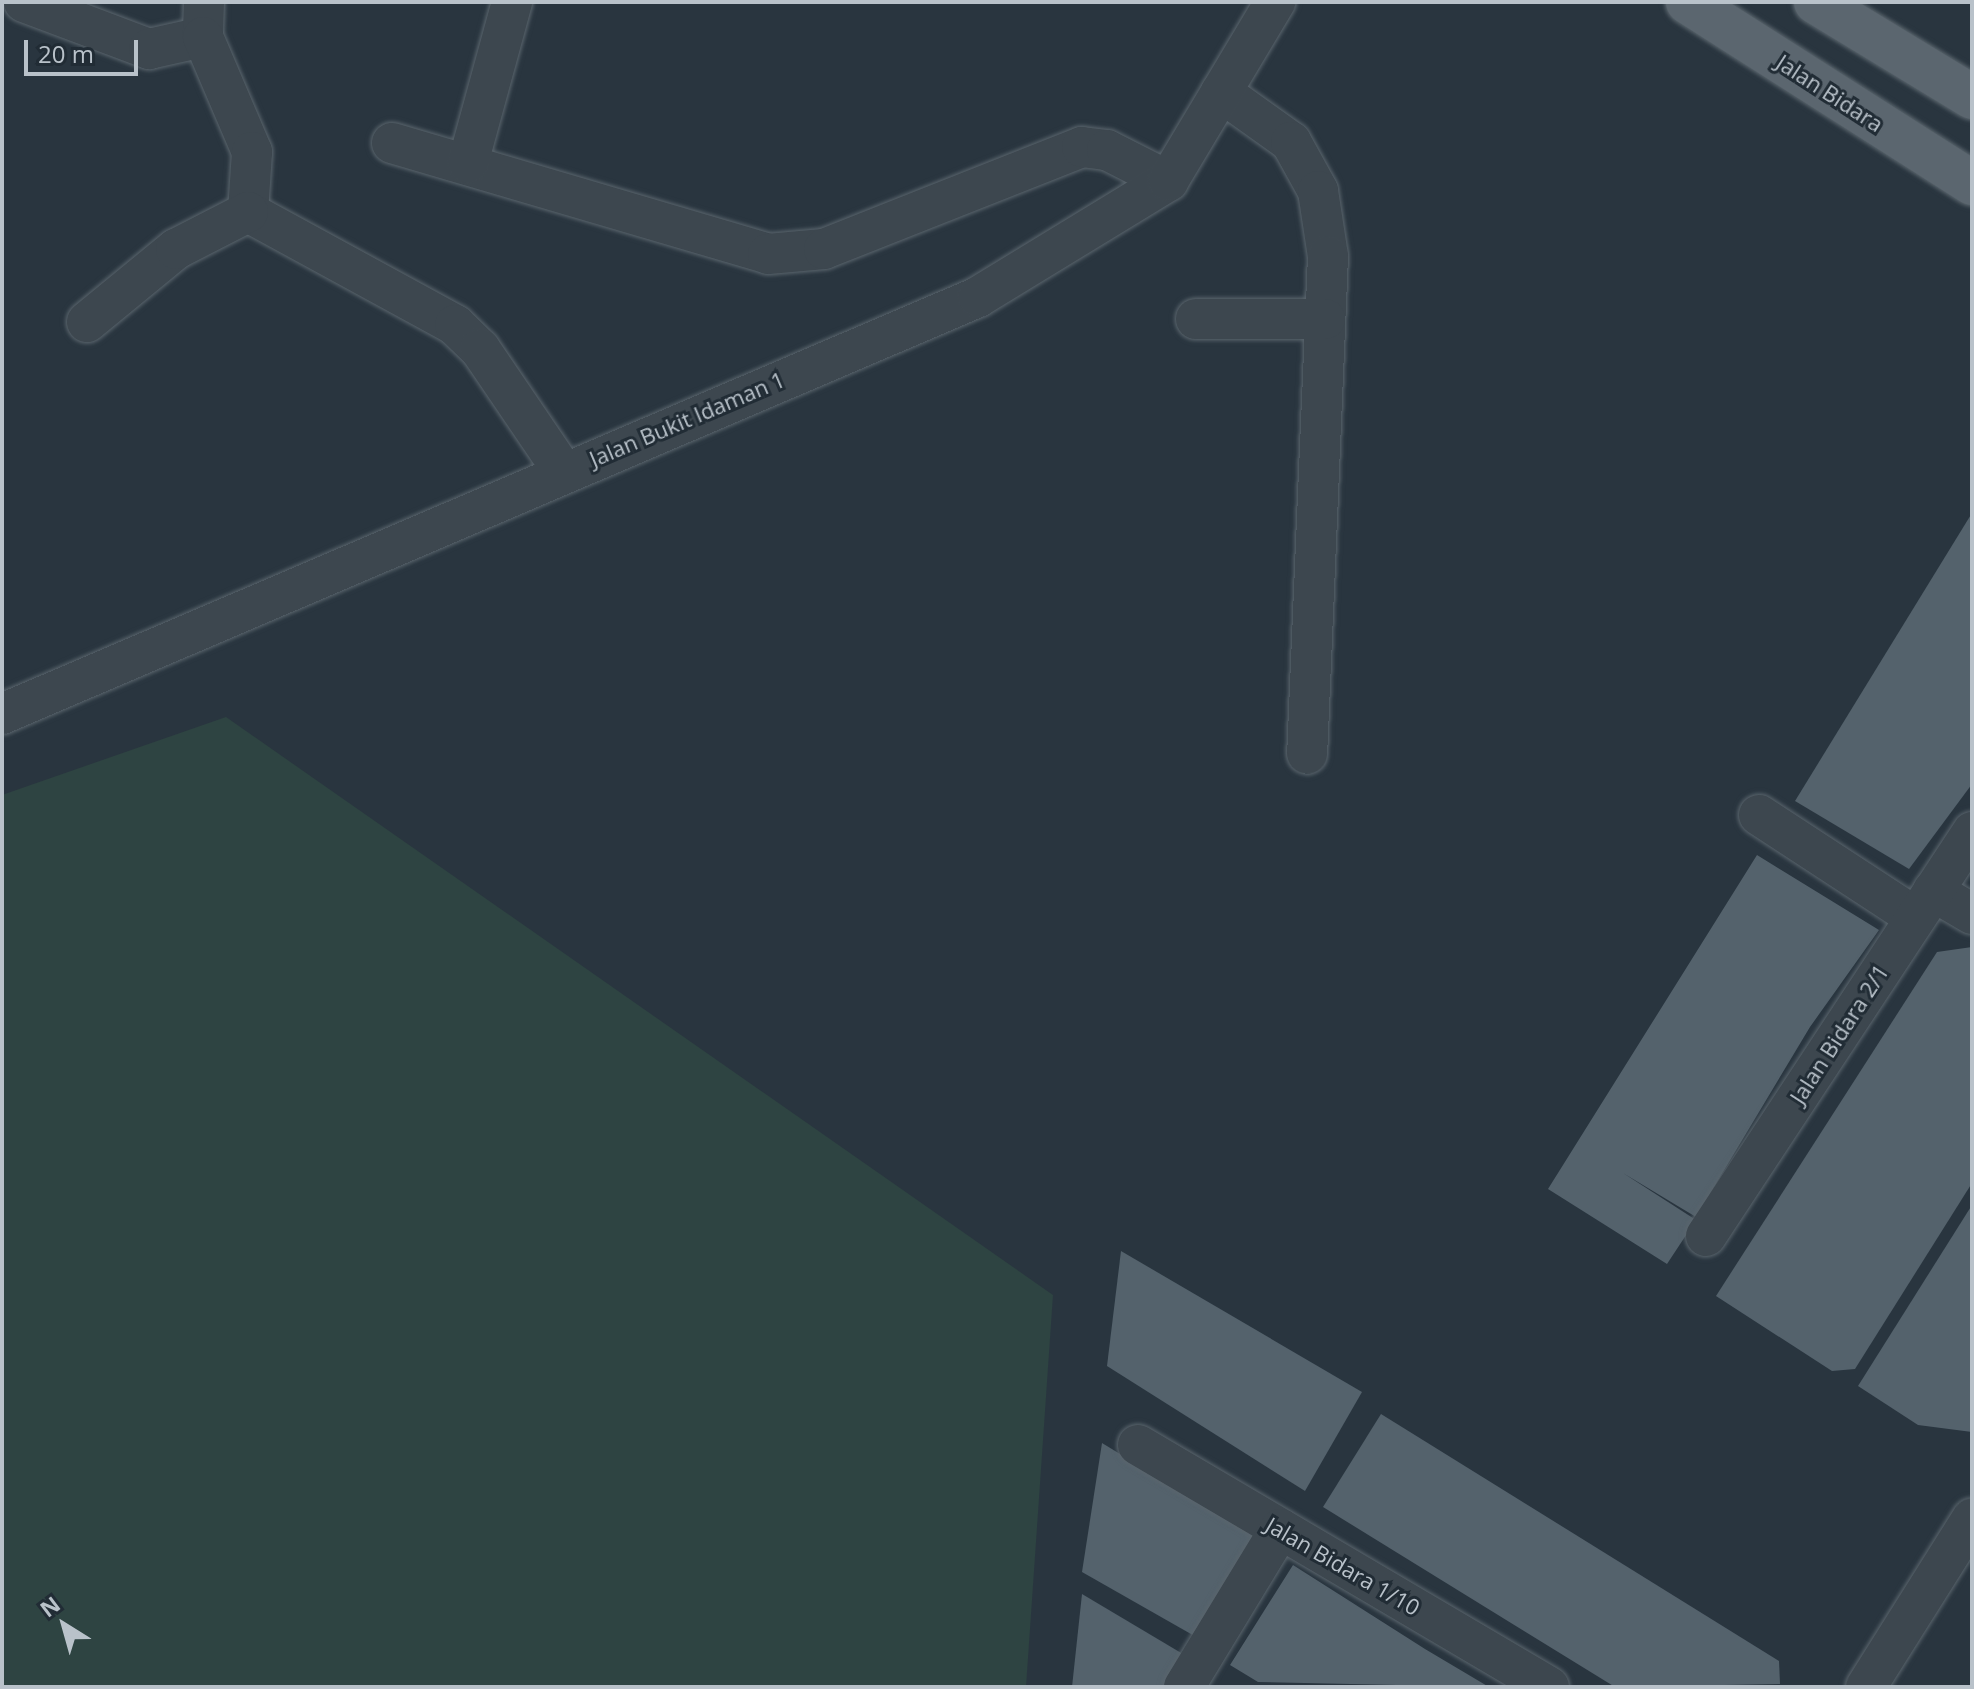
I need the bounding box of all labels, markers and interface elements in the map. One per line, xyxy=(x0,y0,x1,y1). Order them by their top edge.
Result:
scale bar xyxy=(28,24,142,74)
text: 20 m xyxy=(38,37,94,70)
street label: Jalan Bidara xyxy=(1772,49,1888,137)
street label: Jalan Bukit Idaman 1 xyxy=(585,366,789,472)
street label: Jalan Bidara 2/1 xyxy=(1784,959,1894,1109)
street label: Jalan Bidara 1/10 xyxy=(1261,1511,1425,1621)
north arrow xyxy=(24,1585,104,1665)
text: N xyxy=(33,1588,66,1623)

